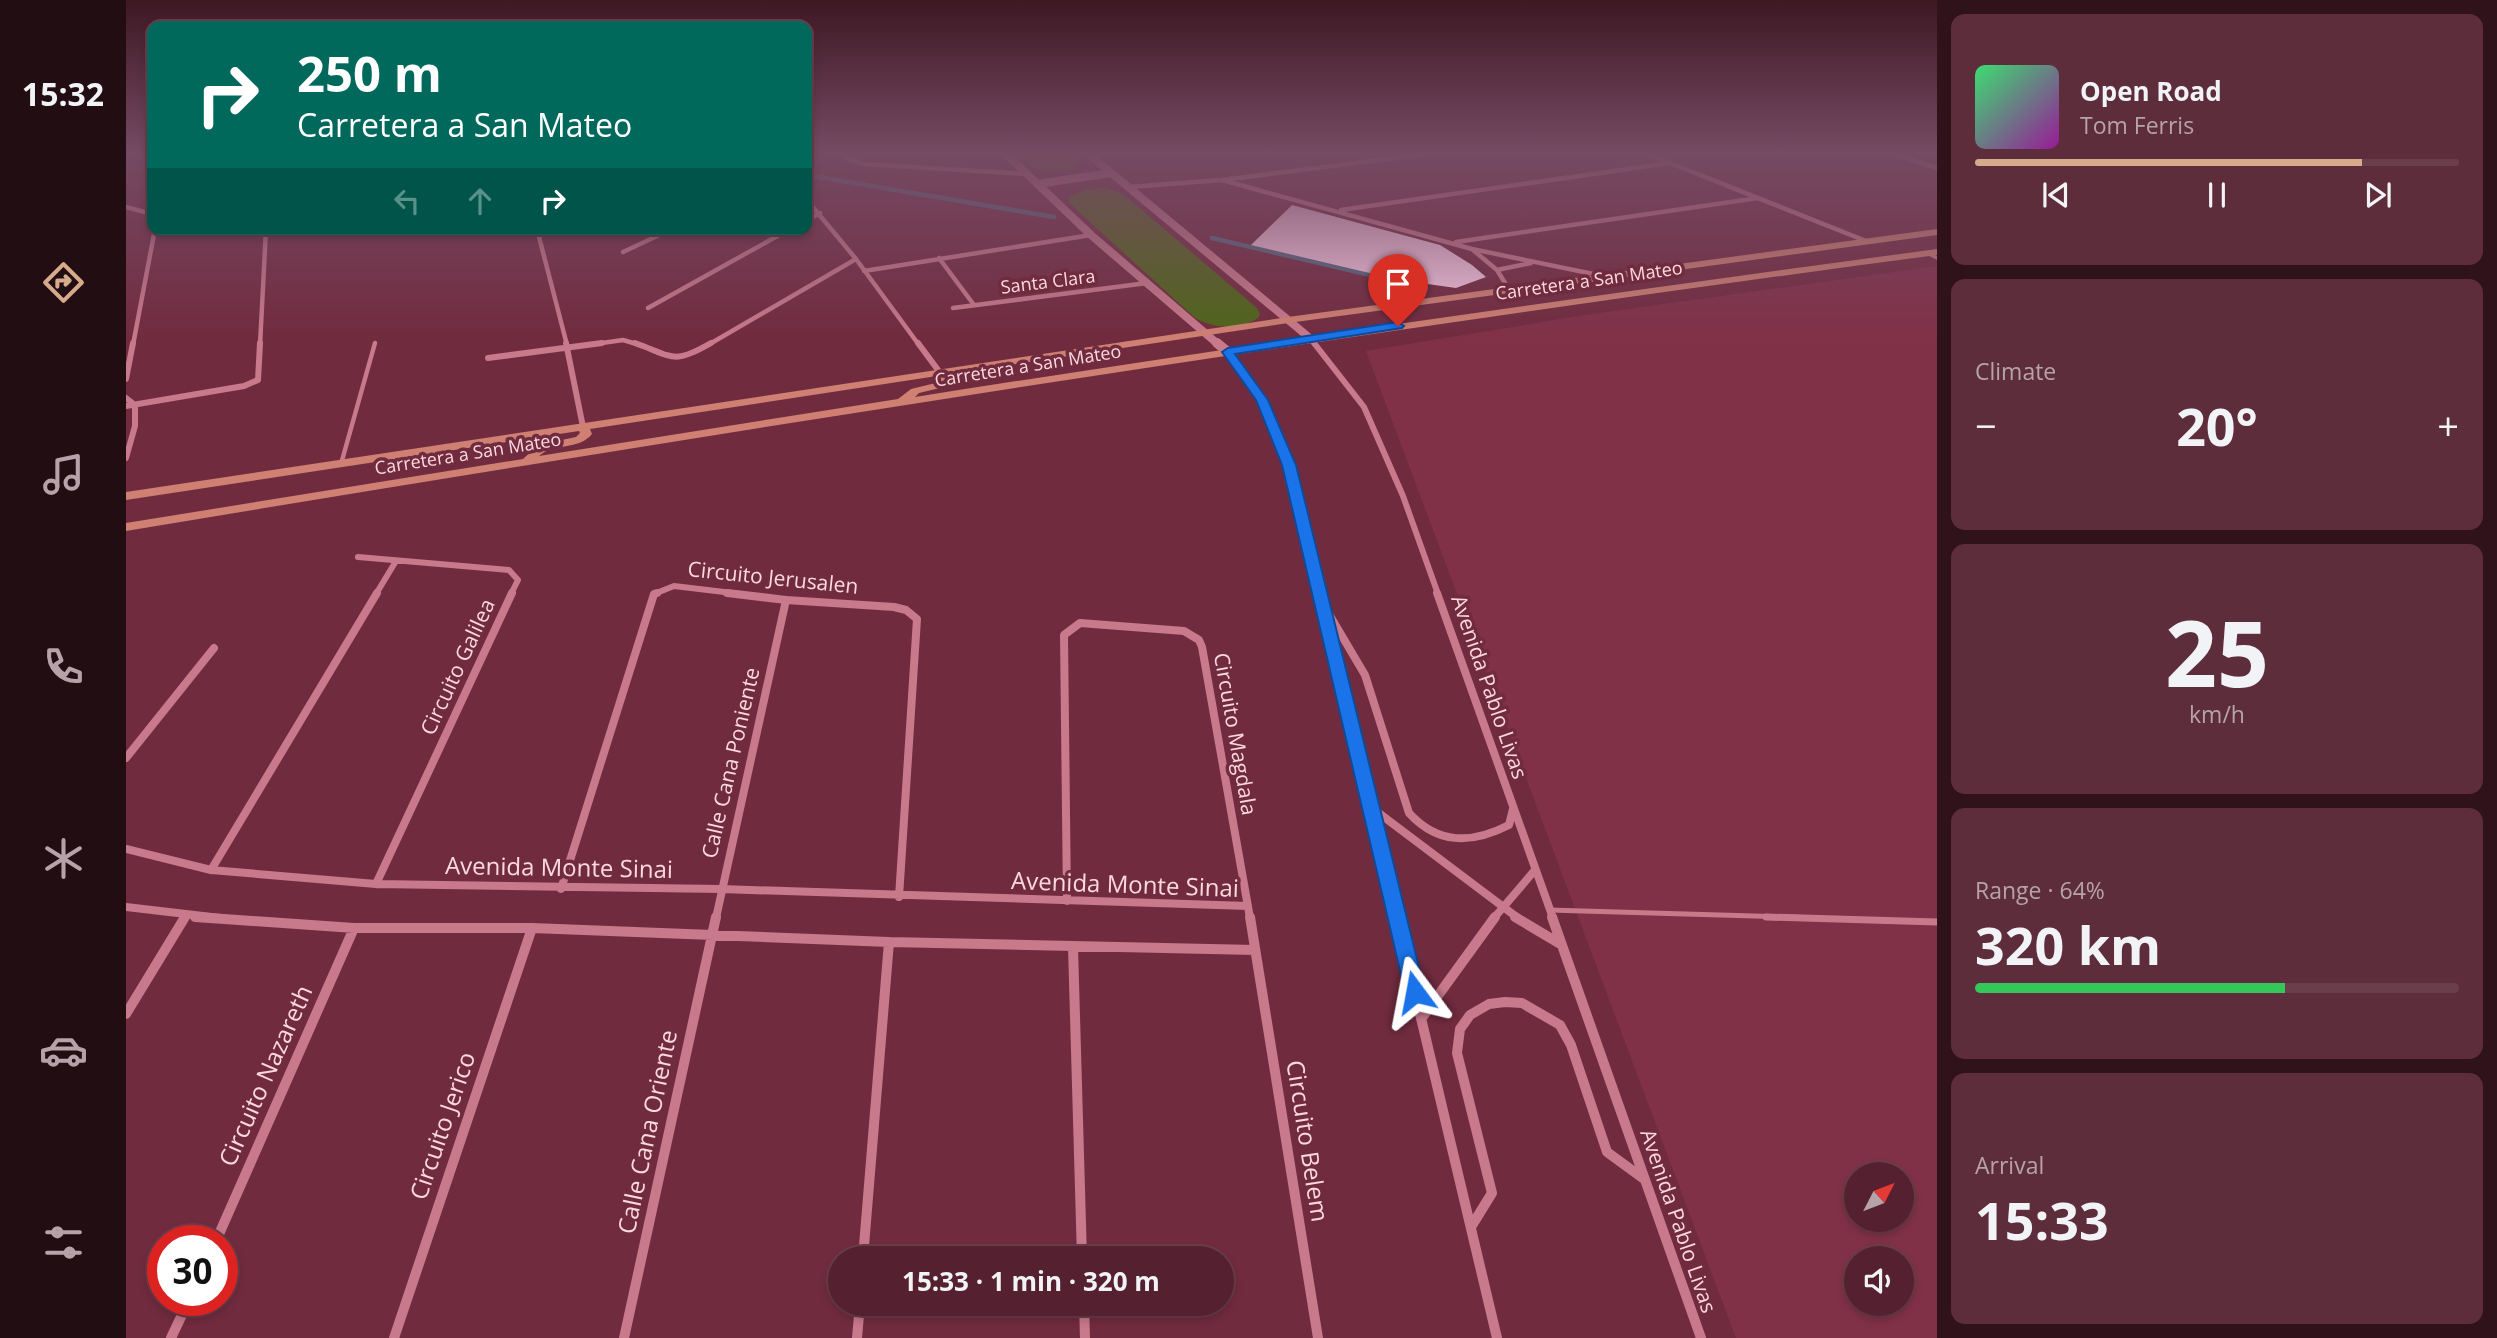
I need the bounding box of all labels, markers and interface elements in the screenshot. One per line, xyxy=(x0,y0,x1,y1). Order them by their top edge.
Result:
text: 250 m xyxy=(297,40,442,106)
icon: right xyxy=(182,49,273,140)
text: 15:32 xyxy=(22,72,104,115)
text: Open Road xyxy=(2080,73,2222,109)
text: Carretera a San Mateo xyxy=(297,103,632,146)
text: Tom Ferris xyxy=(2080,109,2194,141)
icon: previous xyxy=(2037,176,2075,214)
icon: pause xyxy=(2198,176,2236,214)
icon: next xyxy=(2359,176,2397,214)
icon: left xyxy=(388,182,426,220)
icon: ahead xyxy=(461,182,499,220)
icon: right xyxy=(534,182,572,220)
pin xyxy=(1368,254,1428,326)
street label: Carretera a San Mateo xyxy=(1494,255,1684,305)
icon: directions xyxy=(39,258,88,307)
street label: Santa Clara xyxy=(999,263,1097,299)
icon: arrive xyxy=(1379,265,1417,303)
street label: Carretera a San Mateo xyxy=(933,338,1123,392)
text: Climate xyxy=(1975,355,2056,387)
text: 20° xyxy=(2176,390,2258,461)
text: − xyxy=(1975,399,1997,451)
text: + xyxy=(2437,399,2459,451)
street label: Carretera a San Mateo xyxy=(373,426,563,480)
icon: music xyxy=(39,450,88,499)
street label: Circuito Jerusalen xyxy=(686,554,860,600)
text: 25 xyxy=(2165,590,2269,714)
street label: Avenida Pablo Livas xyxy=(1445,591,1535,782)
street label: Circuito Galilea xyxy=(413,594,501,739)
icon: phone xyxy=(39,642,88,691)
street label: Circuito Magdala xyxy=(1208,650,1264,817)
street label: Calle Cana Poniente xyxy=(694,665,766,861)
text: km/h xyxy=(2189,698,2245,730)
icon: climate xyxy=(39,834,88,883)
street label: Avenida Monte Sinai xyxy=(445,848,673,885)
street label: Avenida Monte Sinai xyxy=(1011,863,1240,904)
text: Range · 64% xyxy=(1975,874,2105,906)
text: 320 km xyxy=(1975,909,2161,980)
position arrow xyxy=(1378,955,1452,1029)
street label: Circuito Nazareth xyxy=(210,980,319,1171)
icon: car xyxy=(39,1026,88,1075)
street label: Calle Cana Oriente xyxy=(609,1027,684,1237)
street label: Circuito Jerico xyxy=(401,1047,482,1204)
street label: Circuito Belem xyxy=(1279,1058,1338,1224)
street label: Avenida Pablo Livas xyxy=(1634,1125,1724,1316)
text: Arrival xyxy=(1975,1149,2044,1181)
north arrow xyxy=(1844,1162,1914,1232)
map controls xyxy=(1844,1162,1914,1316)
text: 15:33 xyxy=(1975,1184,2109,1255)
icon: filters xyxy=(39,1218,88,1267)
speed limit sign: 30 xyxy=(147,1225,238,1316)
button: sound xyxy=(1844,1246,1914,1316)
text: 15:33 · 1 min · 320 m xyxy=(902,1263,1160,1299)

